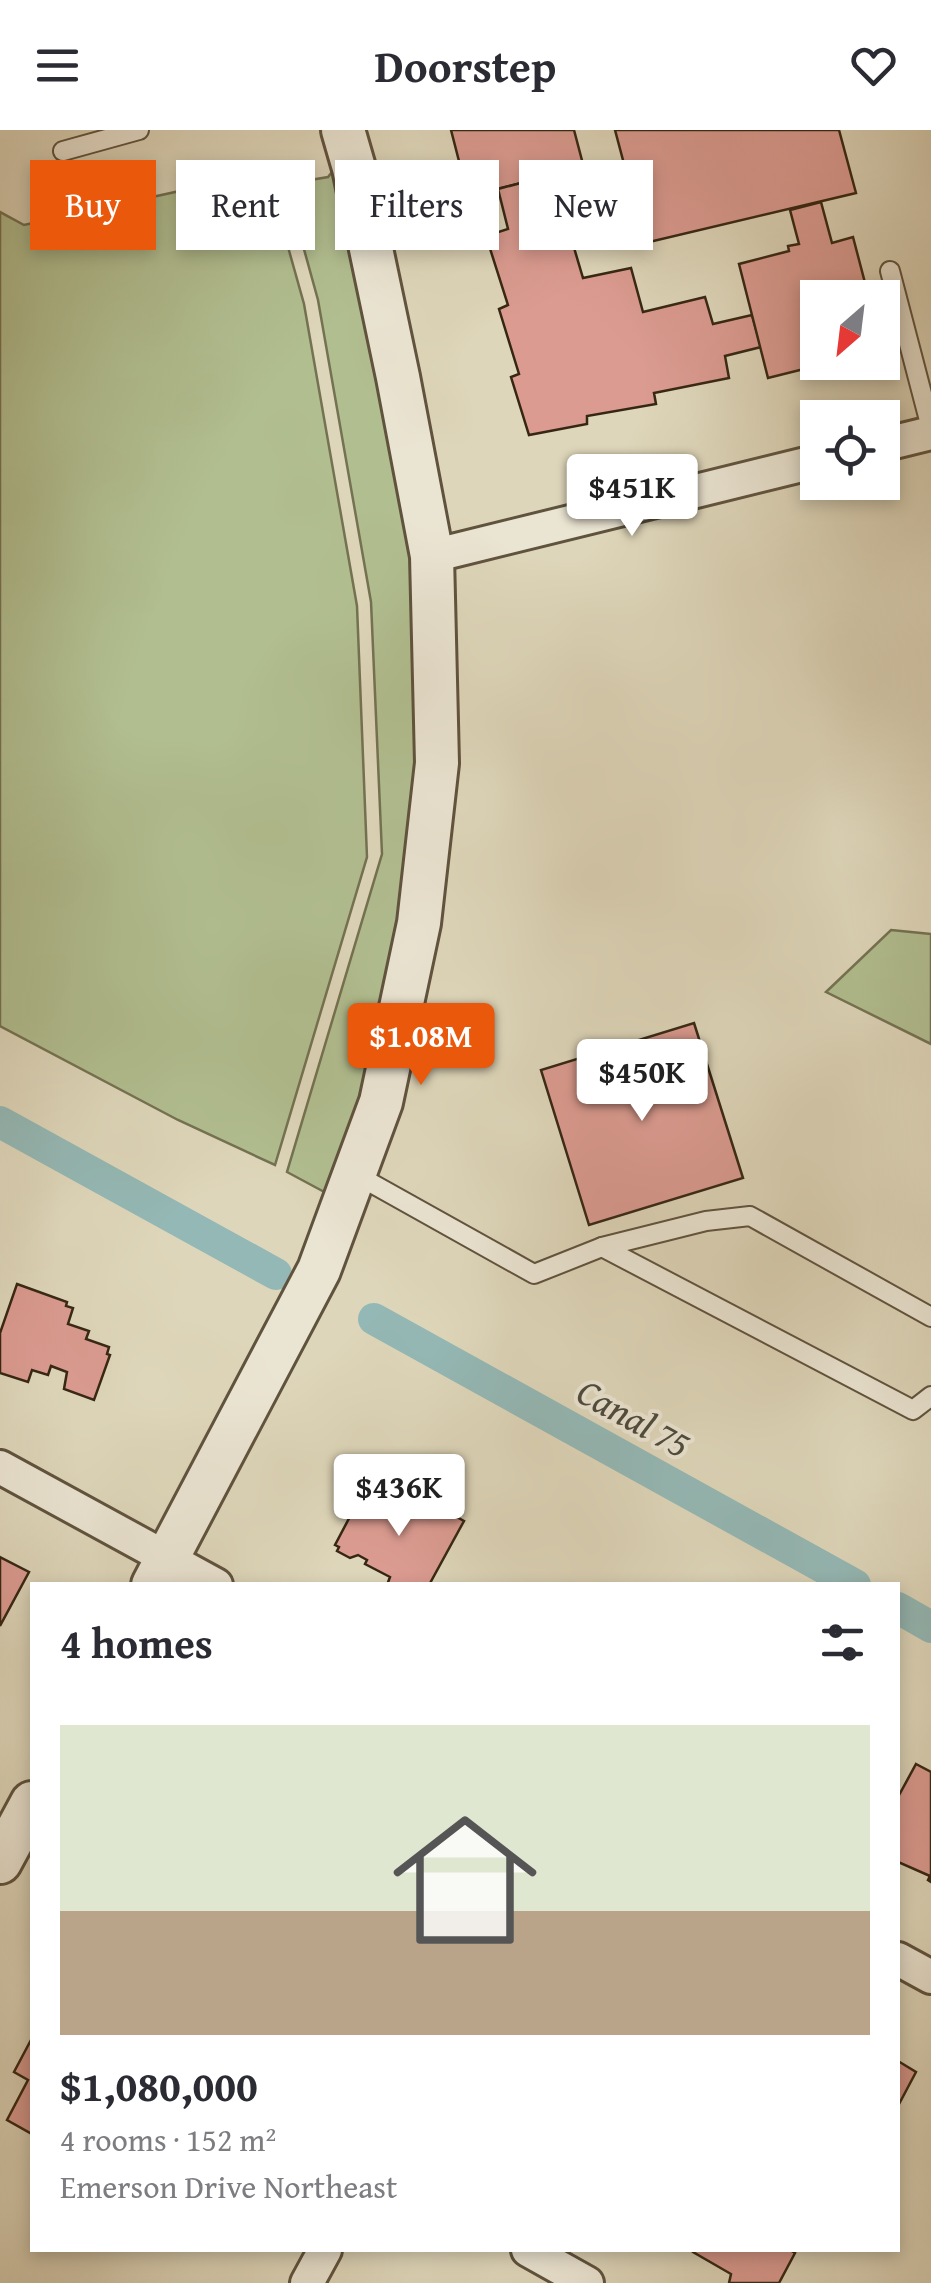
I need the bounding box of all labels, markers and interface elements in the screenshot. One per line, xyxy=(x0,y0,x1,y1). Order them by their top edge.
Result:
text: Doorstep xyxy=(375,33,556,98)
icon: menu xyxy=(30,38,85,93)
icon: heart xyxy=(846,38,901,93)
chip: Buy xyxy=(30,160,156,250)
chip: Rent xyxy=(176,160,315,250)
chip: Filters xyxy=(335,160,499,250)
chip: New xyxy=(519,160,653,250)
north arrow xyxy=(800,280,900,380)
map controls xyxy=(800,280,900,500)
button: locate xyxy=(800,400,900,500)
pin: $451K xyxy=(562,454,702,539)
text: $451K xyxy=(589,463,675,510)
pin: $1.08M xyxy=(340,1003,502,1088)
text: $1.08M xyxy=(370,1012,472,1059)
pin: $450K xyxy=(572,1039,712,1124)
text: $450K xyxy=(599,1048,685,1095)
water label: Canal 75 xyxy=(567,1363,701,1471)
pin: $436K xyxy=(329,1454,469,1539)
text: $436K xyxy=(356,1463,442,1510)
text: 4 homes xyxy=(60,1612,213,1673)
icon: filters xyxy=(815,1615,870,1670)
icon: home xyxy=(375,1790,555,1970)
text: $1,080,000 xyxy=(60,2055,258,2116)
text: 4 rooms · 152 m² xyxy=(60,2116,276,2163)
text: Emerson Drive Northeast xyxy=(60,2163,397,2210)

